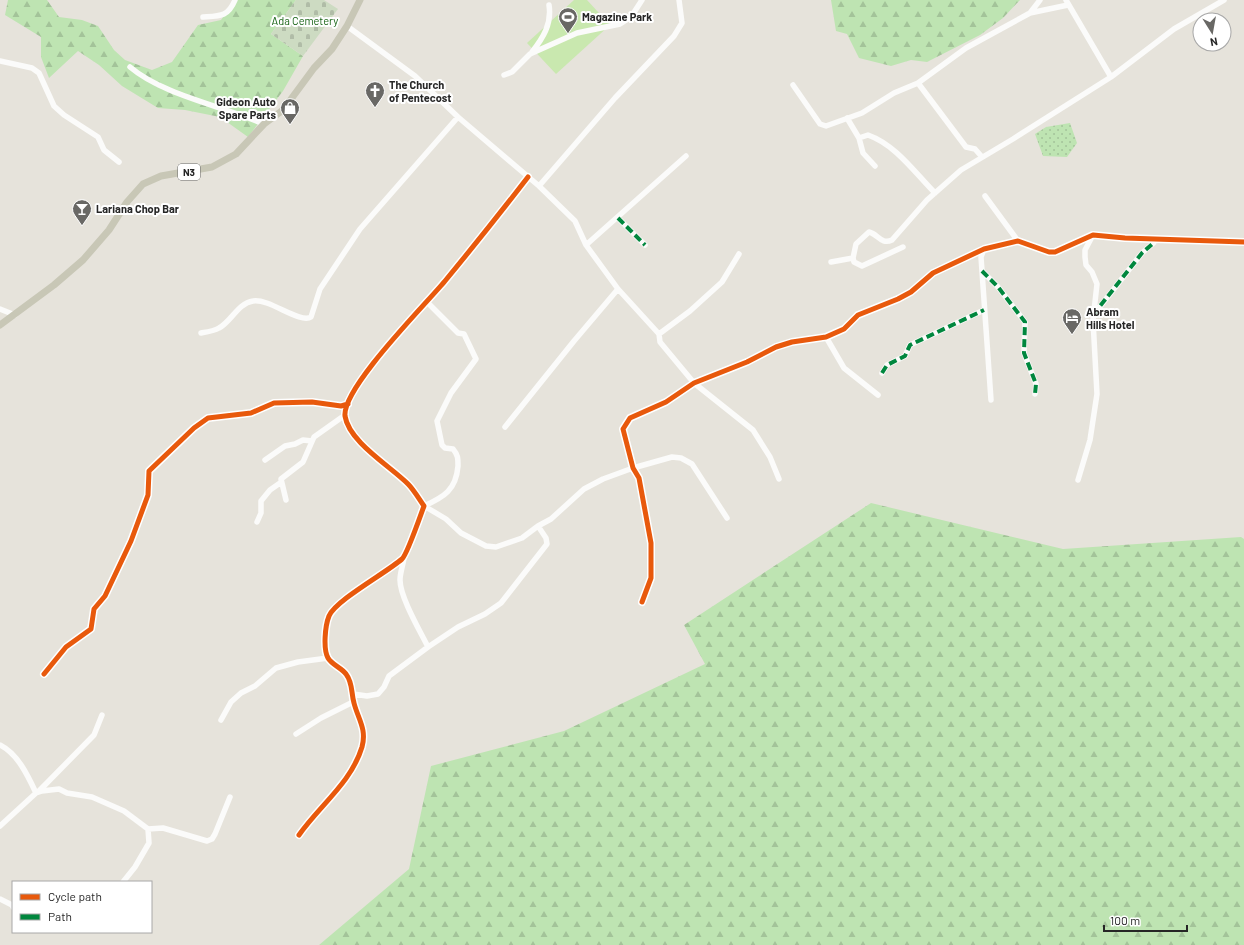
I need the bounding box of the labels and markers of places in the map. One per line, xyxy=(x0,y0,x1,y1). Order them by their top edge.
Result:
sports icon: Magazine Park xyxy=(557,6,579,34)
place label: Magazine Park xyxy=(582,10,652,23)
place label: The Church of Pentecost xyxy=(389,78,451,104)
church icon: The Church of Pentecost xyxy=(364,80,386,108)
place label: Gideon Auto Spare Parts xyxy=(216,95,276,121)
shop icon: Gideon Auto Spare Parts xyxy=(279,97,301,125)
bar icon: Lariana Chop Bar xyxy=(71,198,93,226)
place label: Lariana Chop Bar xyxy=(96,202,180,215)
place label: Abram Hills Hotel xyxy=(1086,305,1135,331)
hotel icon: Abram Hills Hotel xyxy=(1061,307,1083,335)

